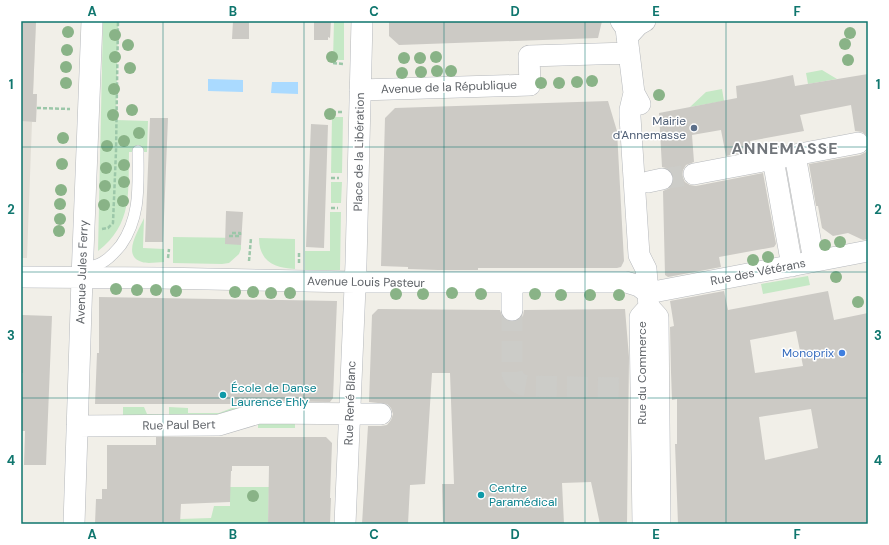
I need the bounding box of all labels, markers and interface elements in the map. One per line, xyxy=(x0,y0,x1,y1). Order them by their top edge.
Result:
text: A xyxy=(87,3,97,20)
text: B xyxy=(229,3,237,20)
text: C xyxy=(369,3,379,20)
text: D xyxy=(510,3,520,20)
text: E xyxy=(652,3,660,20)
text: F xyxy=(793,3,801,20)
text: 1 xyxy=(9,76,13,93)
text: 1 xyxy=(876,76,880,93)
street label: Avenue de la République xyxy=(381,77,517,97)
street label: Place de la Libération xyxy=(350,92,368,212)
place label: Mairie d'Annemasse xyxy=(613,113,686,143)
marker: Mairie d'Annemasse xyxy=(689,123,699,133)
district label: ANNEMASSE xyxy=(731,138,839,159)
text: 2 xyxy=(7,201,15,218)
text: 2 xyxy=(874,201,882,218)
street label: Avenue Jules Ferry xyxy=(72,219,92,324)
street label: Rue des Vétérans xyxy=(709,255,807,289)
street label: Avenue Louis Pasteur xyxy=(307,273,426,291)
street label: Rue du Commerce xyxy=(634,321,650,425)
text: 3 xyxy=(7,327,15,344)
text: 3 xyxy=(874,327,882,344)
place label: Monoprix xyxy=(782,345,834,361)
marker: Monoprix xyxy=(837,348,847,358)
street label: Rue René Blanc xyxy=(341,360,359,446)
place label: École de Danse Laurence Ehly xyxy=(231,380,317,410)
marker: École de Danse Laurence Ehly xyxy=(218,390,228,400)
street label: Rue Paul Bert xyxy=(142,416,216,434)
text: 4 xyxy=(7,452,15,469)
text: 4 xyxy=(874,452,882,469)
place label: Centre Paramédical xyxy=(489,480,557,510)
marker: Centre Paramédical xyxy=(476,490,486,500)
text: A xyxy=(87,526,97,543)
text: B xyxy=(229,526,237,543)
text: C xyxy=(369,526,379,543)
text: D xyxy=(510,526,520,543)
text: E xyxy=(652,526,660,543)
text: F xyxy=(793,526,801,543)

